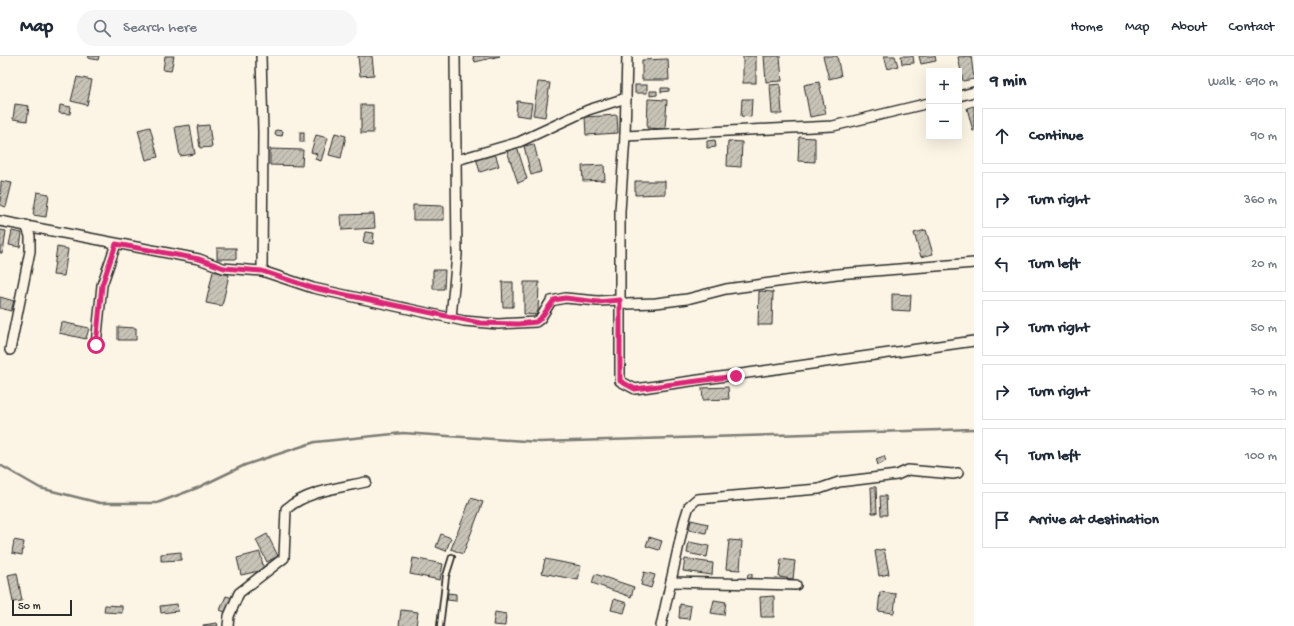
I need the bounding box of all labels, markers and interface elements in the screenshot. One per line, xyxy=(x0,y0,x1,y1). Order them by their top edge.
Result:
search box xyxy=(77,10,357,46)
text: Map xyxy=(20,16,53,39)
icon: search xyxy=(91,17,113,39)
text: Search here xyxy=(123,19,197,37)
text: Home xyxy=(1071,19,1103,36)
text: Map xyxy=(1125,19,1149,36)
text: About xyxy=(1171,19,1207,36)
text: Contact xyxy=(1229,19,1274,36)
map controls xyxy=(926,68,962,140)
button: + xyxy=(926,68,962,104)
text: 9 min xyxy=(990,72,1026,92)
text: Walk · 690 m xyxy=(1208,75,1278,90)
button: − xyxy=(926,104,962,140)
icon: ahead xyxy=(991,125,1013,147)
text: Continue xyxy=(1029,127,1083,145)
text: 90 m xyxy=(1251,129,1277,144)
icon: right xyxy=(991,189,1013,211)
text: Turn right xyxy=(1029,191,1089,209)
text: 360 m xyxy=(1244,193,1277,208)
icon: left xyxy=(991,253,1013,275)
text: Turn left xyxy=(1029,255,1080,273)
text: 20 m xyxy=(1251,257,1277,272)
icon: right xyxy=(991,317,1013,339)
text: Turn right xyxy=(1029,319,1089,337)
text: 50 m xyxy=(1250,321,1277,336)
route start xyxy=(87,336,105,354)
route end xyxy=(727,367,745,385)
icon: right xyxy=(991,381,1013,403)
text: Turn right xyxy=(1029,383,1089,401)
text: 70 m xyxy=(1251,385,1277,400)
icon: left xyxy=(991,445,1013,467)
text: Turn left xyxy=(1029,447,1080,465)
text: 100 m xyxy=(1245,449,1277,464)
icon: arrive xyxy=(991,509,1013,531)
text: Arrive at destination xyxy=(1029,511,1159,529)
scale bar xyxy=(12,598,72,617)
text: 50 m xyxy=(18,601,40,613)

